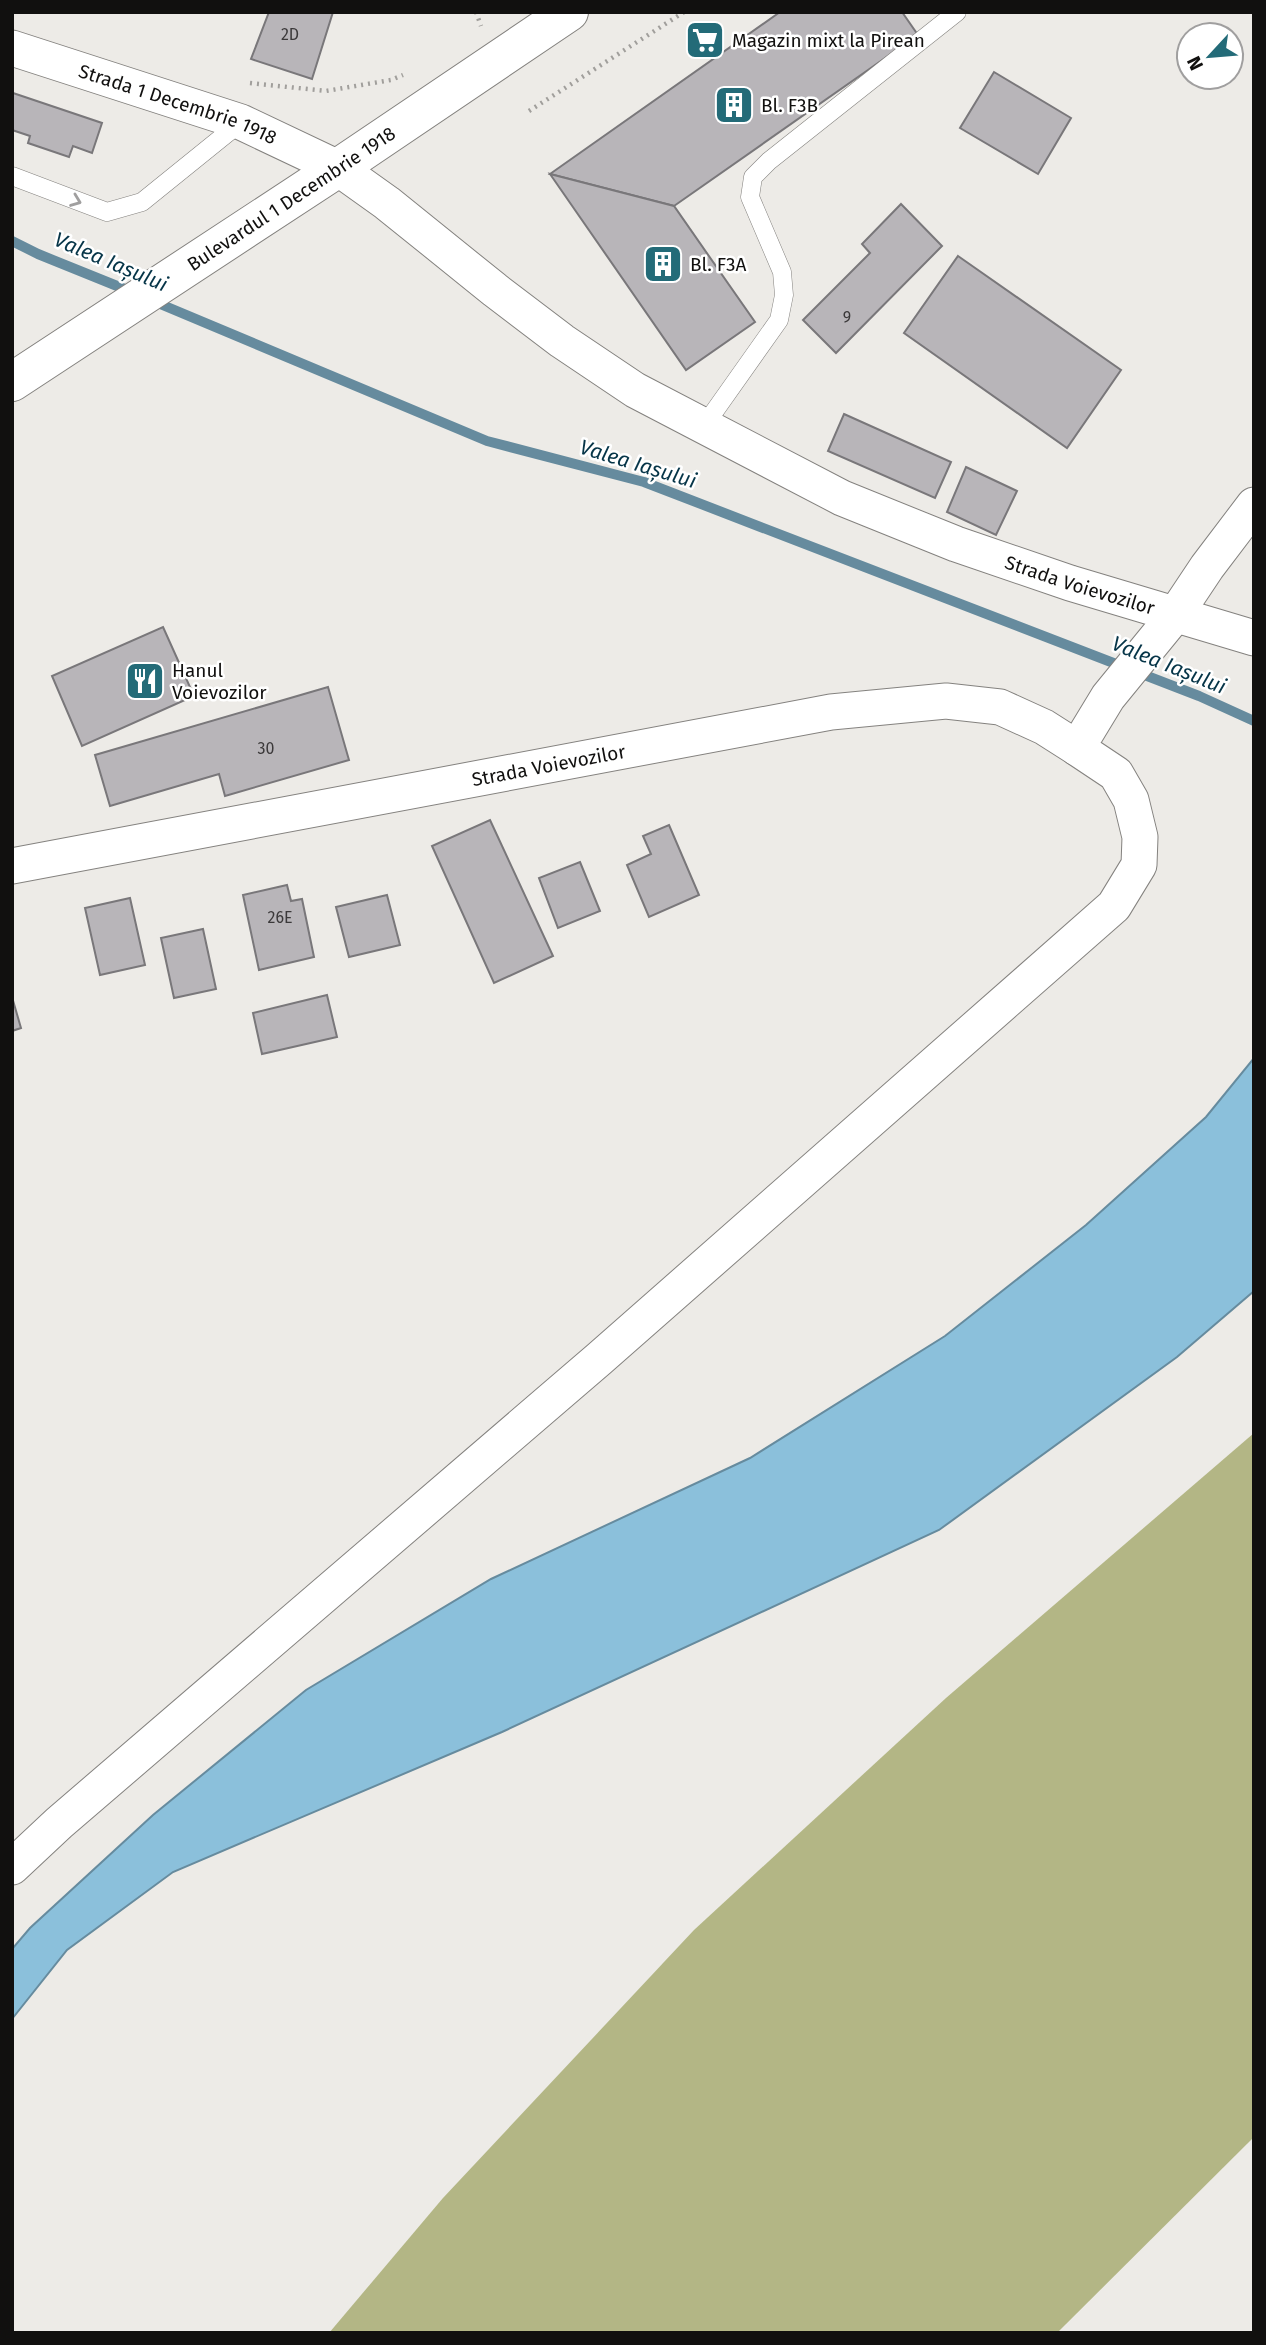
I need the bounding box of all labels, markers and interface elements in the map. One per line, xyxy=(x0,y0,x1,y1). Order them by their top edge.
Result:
supermarket icon: Magazin mixt la Pirean xyxy=(684,19,726,61)
north arrow xyxy=(1175,21,1245,91)
house number: 2D xyxy=(281,25,299,44)
place label: Magazin mixt la Pirean xyxy=(732,29,925,52)
text: N xyxy=(1182,53,1208,74)
street label: Strada 1 Decembrie 1918 xyxy=(76,59,280,149)
building icon: Bl. F3B xyxy=(713,84,755,126)
place label: Bl. F3B xyxy=(761,94,818,117)
street label: Bulevardul 1 Decembrie 1918 xyxy=(183,122,400,276)
one-way arrow xyxy=(69,192,81,206)
water label: Valea Iașului xyxy=(50,226,172,298)
building icon: Bl. F3A xyxy=(642,243,684,285)
place label: Bl. F3A xyxy=(690,253,747,276)
house number: 9 xyxy=(843,308,851,327)
water label: Valea Iașului xyxy=(576,434,700,494)
street label: Strada Voievozilor xyxy=(1002,551,1158,620)
water label: Valea Iașului xyxy=(1108,630,1230,700)
place label: Hanul Voievozilor xyxy=(172,659,267,704)
restaurant icon: Hanul Voievozilor xyxy=(124,660,166,702)
house number: 30 xyxy=(258,739,275,758)
street label: Strada Voievozilor xyxy=(470,740,628,791)
house number: 26E xyxy=(267,908,293,927)

